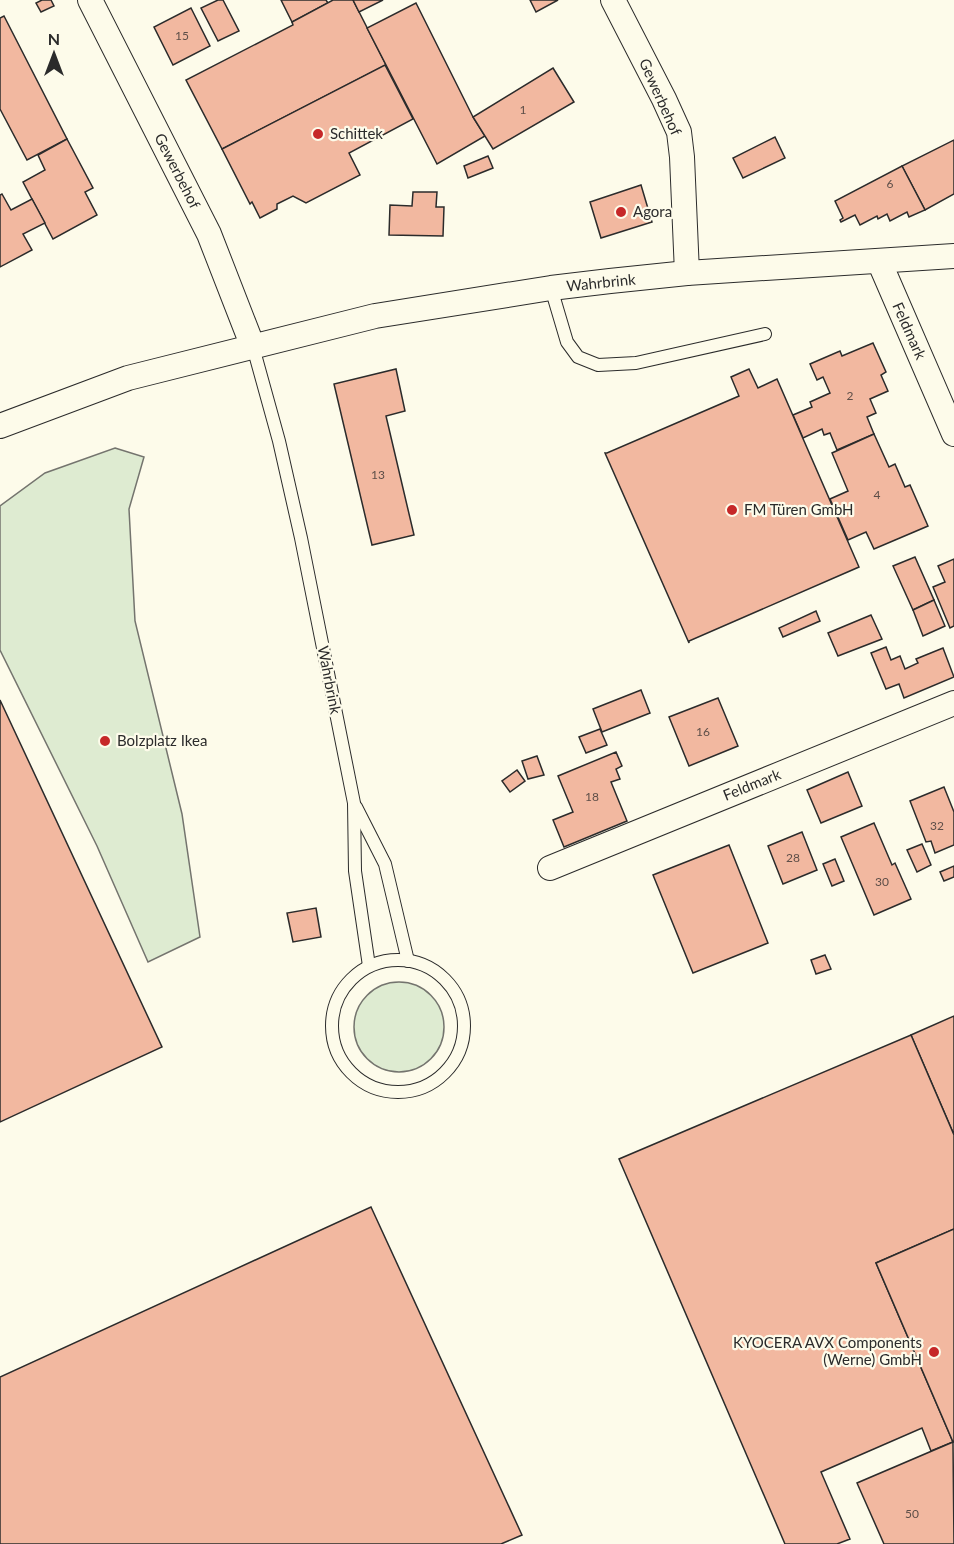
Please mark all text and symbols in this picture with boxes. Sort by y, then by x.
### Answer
north arrow [24,24,84,84]
house number: 15 [175,28,189,43]
text: N [48,29,60,48]
street label: Gewerbehof [636,55,686,138]
house number: 1 [520,102,527,117]
place label: Schittek [330,124,383,142]
marker: Schittek [311,127,325,141]
street label: Gewerbehof [151,130,205,212]
house number: 6 [887,176,894,191]
place label: Agora [633,202,672,220]
marker: Agora [614,205,628,219]
street label: Wahrbrink [565,269,637,295]
street label: Feldmark [889,299,931,362]
house number: 2 [847,388,854,403]
house number: 13 [371,467,385,482]
house number: 4 [874,487,881,502]
place label: FM Türen GmbH [744,500,854,518]
marker: FM Türen GmbH [725,503,739,517]
street label: Wahrbrink [315,644,346,716]
house number: 16 [696,724,710,739]
place label: Bolzplatz Ikea [117,731,207,749]
marker: Bolzplatz Ikea [98,734,112,748]
street label: Feldmark [720,764,783,804]
house number: 18 [585,789,599,804]
house number: 32 [930,818,944,833]
house number: 28 [786,850,800,865]
house number: 30 [875,874,889,889]
place label: KYOCERA AVX Components (Werne) GmbH [733,1333,922,1368]
marker: KYOCERA AVX Components (Werne) GmbH [927,1345,941,1359]
house number: 50 [905,1506,919,1521]

